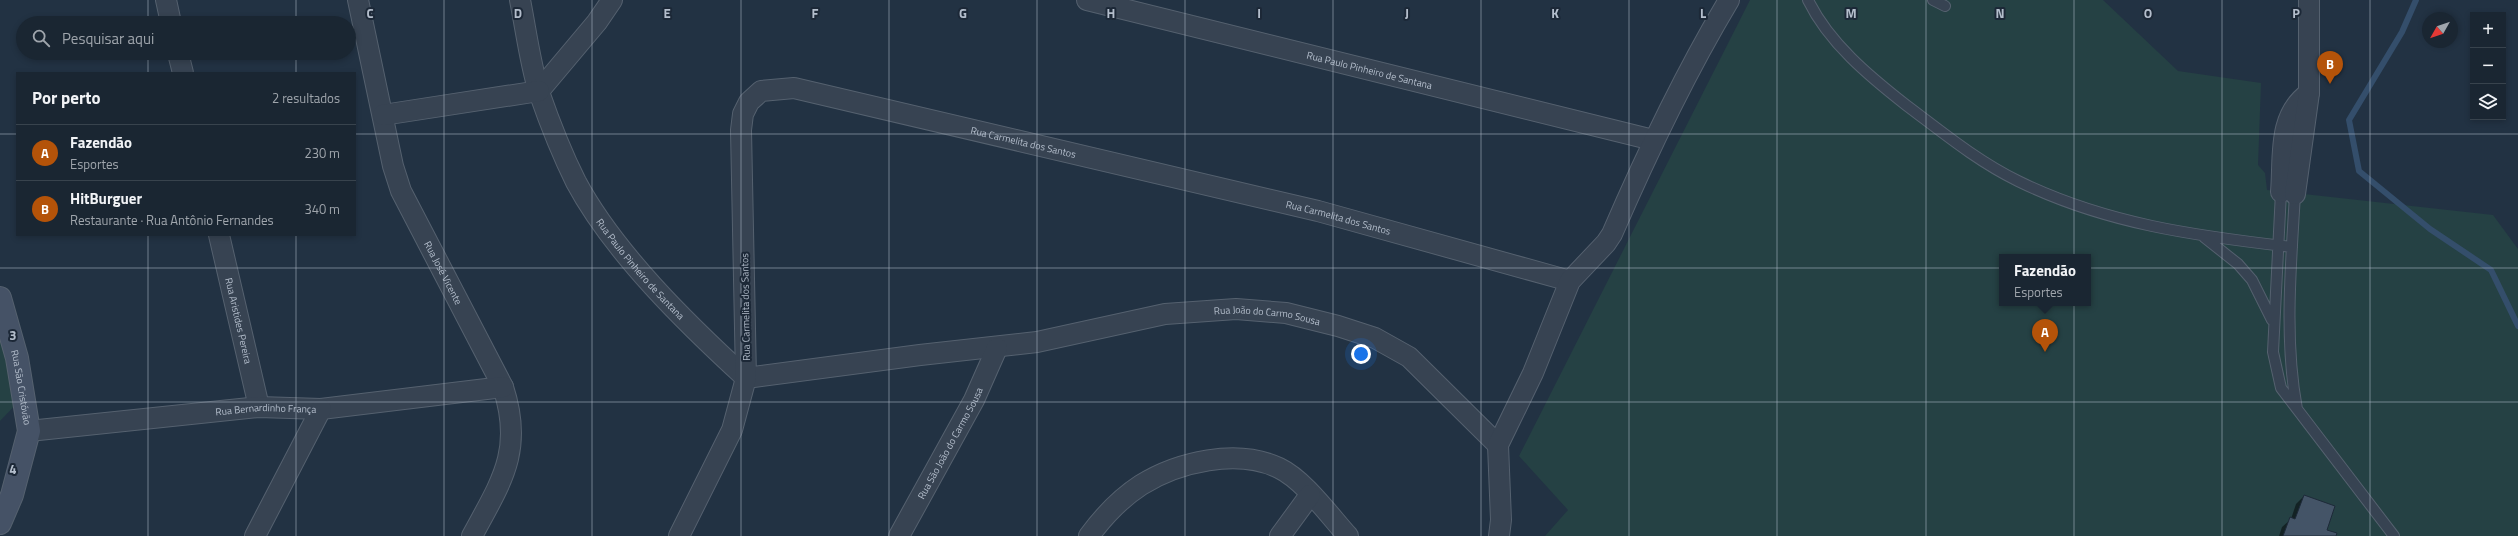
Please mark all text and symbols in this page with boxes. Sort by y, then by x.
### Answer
text: C [366,3,374,23]
text: D [514,3,522,23]
text: E [663,3,671,23]
text: F [812,3,819,23]
text: G [959,3,967,23]
text: H [1107,3,1115,23]
text: I [1257,3,1261,23]
text: J [1405,3,1409,23]
text: K [1551,3,1559,23]
text: L [1700,3,1706,23]
text: M [1845,3,1857,23]
text: N [1995,3,2005,23]
text: O [2144,3,2152,23]
text: P [2292,3,2300,23]
north arrow [2422,12,2458,48]
map controls [2470,12,2506,120]
button: + [2470,12,2506,48]
search box [16,16,356,60]
icon: search [30,27,52,49]
text: Pesquisar aqui [62,27,154,50]
street label: Rua Paulo Pinheiro de Santana [1305,48,1434,93]
button: − [2470,48,2506,84]
pin: B [2317,51,2343,84]
button: layers [2470,84,2506,120]
text: Por perto [32,85,101,111]
text: 2 resultados [272,88,340,108]
street label: Rua Carmelita dos Santos [969,123,1078,162]
text: Fazendão [70,131,132,154]
text: A [41,143,49,163]
text: 230 m [304,143,340,163]
text: Esportes [70,154,119,174]
text: HitBurguer [70,187,142,210]
street label: Rua Carmelita dos Santos [1284,197,1393,239]
text: B [41,199,49,219]
text: 340 m [304,199,340,219]
text: Restaurante · Rua Antônio Fernandes [70,210,274,230]
street label: Rua Paulo Pinheiro de Santana [593,215,688,323]
street label: Rua José Vicente [420,238,466,307]
street label: Rua Carmelita dos Santos [737,253,754,361]
popup [1999,254,2091,306]
text: Fazendão [2014,259,2076,282]
street label: Rua Aristides Pereira [221,276,256,365]
text: Esportes [2014,282,2063,302]
street label: Rua João do Carmo Sousa [1213,302,1322,329]
pin: A [2032,319,2058,352]
text: 3 [9,325,17,345]
your location [1351,344,1371,364]
street label: Rua São Cristóvão [7,348,35,426]
street label: Rua São João do Carmo Sousa [914,385,987,502]
street label: Rua Bernardinho França [215,400,317,420]
text: 4 [9,459,17,479]

